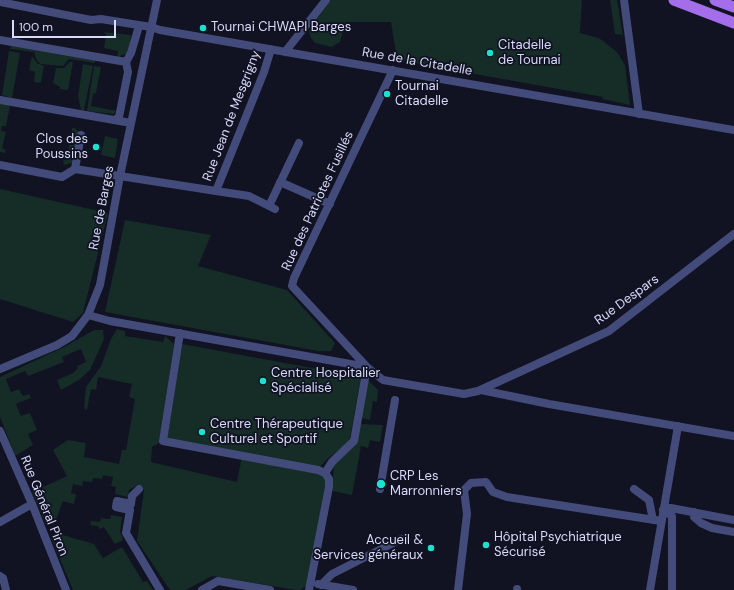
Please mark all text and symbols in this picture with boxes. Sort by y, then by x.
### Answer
scale bar [14,12,118,38]
text: 100 m [19,19,53,35]
place label: Tournai CHWAPI Barges [211,20,351,36]
marker: Tournai CHWAPI Barges [198,23,208,33]
place label: Citadelle de Tournai [498,38,561,69]
street label: Rue de la Citadelle [361,45,473,79]
street label: Rue Jean de Mesgrigny [200,48,264,184]
marker: Citadelle de Tournai [485,48,495,58]
place label: Tournai Citadelle [395,79,448,110]
marker: Tournai Citadelle [382,89,392,99]
street label: Rue des Patriotes Fusillés [279,129,357,273]
place label: Clos des Poussins [36,132,88,163]
marker: Clos des Poussins [91,142,101,152]
street label: Rue de Barges [86,165,118,251]
street label: Rue Despars [592,272,662,328]
place label: Centre Hospitalier Spécialisé [271,366,380,397]
marker: Centre Hospitalier Spécialisé [258,376,268,386]
place label: Centre Thérapeutique Culturel et Sportif [210,417,343,448]
marker: Centre Thérapeutique Culturel et Sportif [197,427,207,437]
street label: Rue Général Piron [17,454,71,558]
place label: CRP Les Marronniers [390,469,462,500]
marker: CRP Les Marronniers [375,478,387,490]
place label: Hôpital Psychiatrique Sécurisé [494,530,622,561]
place label: Accueil & Services généraux [313,533,423,564]
marker: Hôpital Psychiatrique Sécurisé [481,540,491,550]
marker: Accueil & Services généraux [426,543,436,553]

